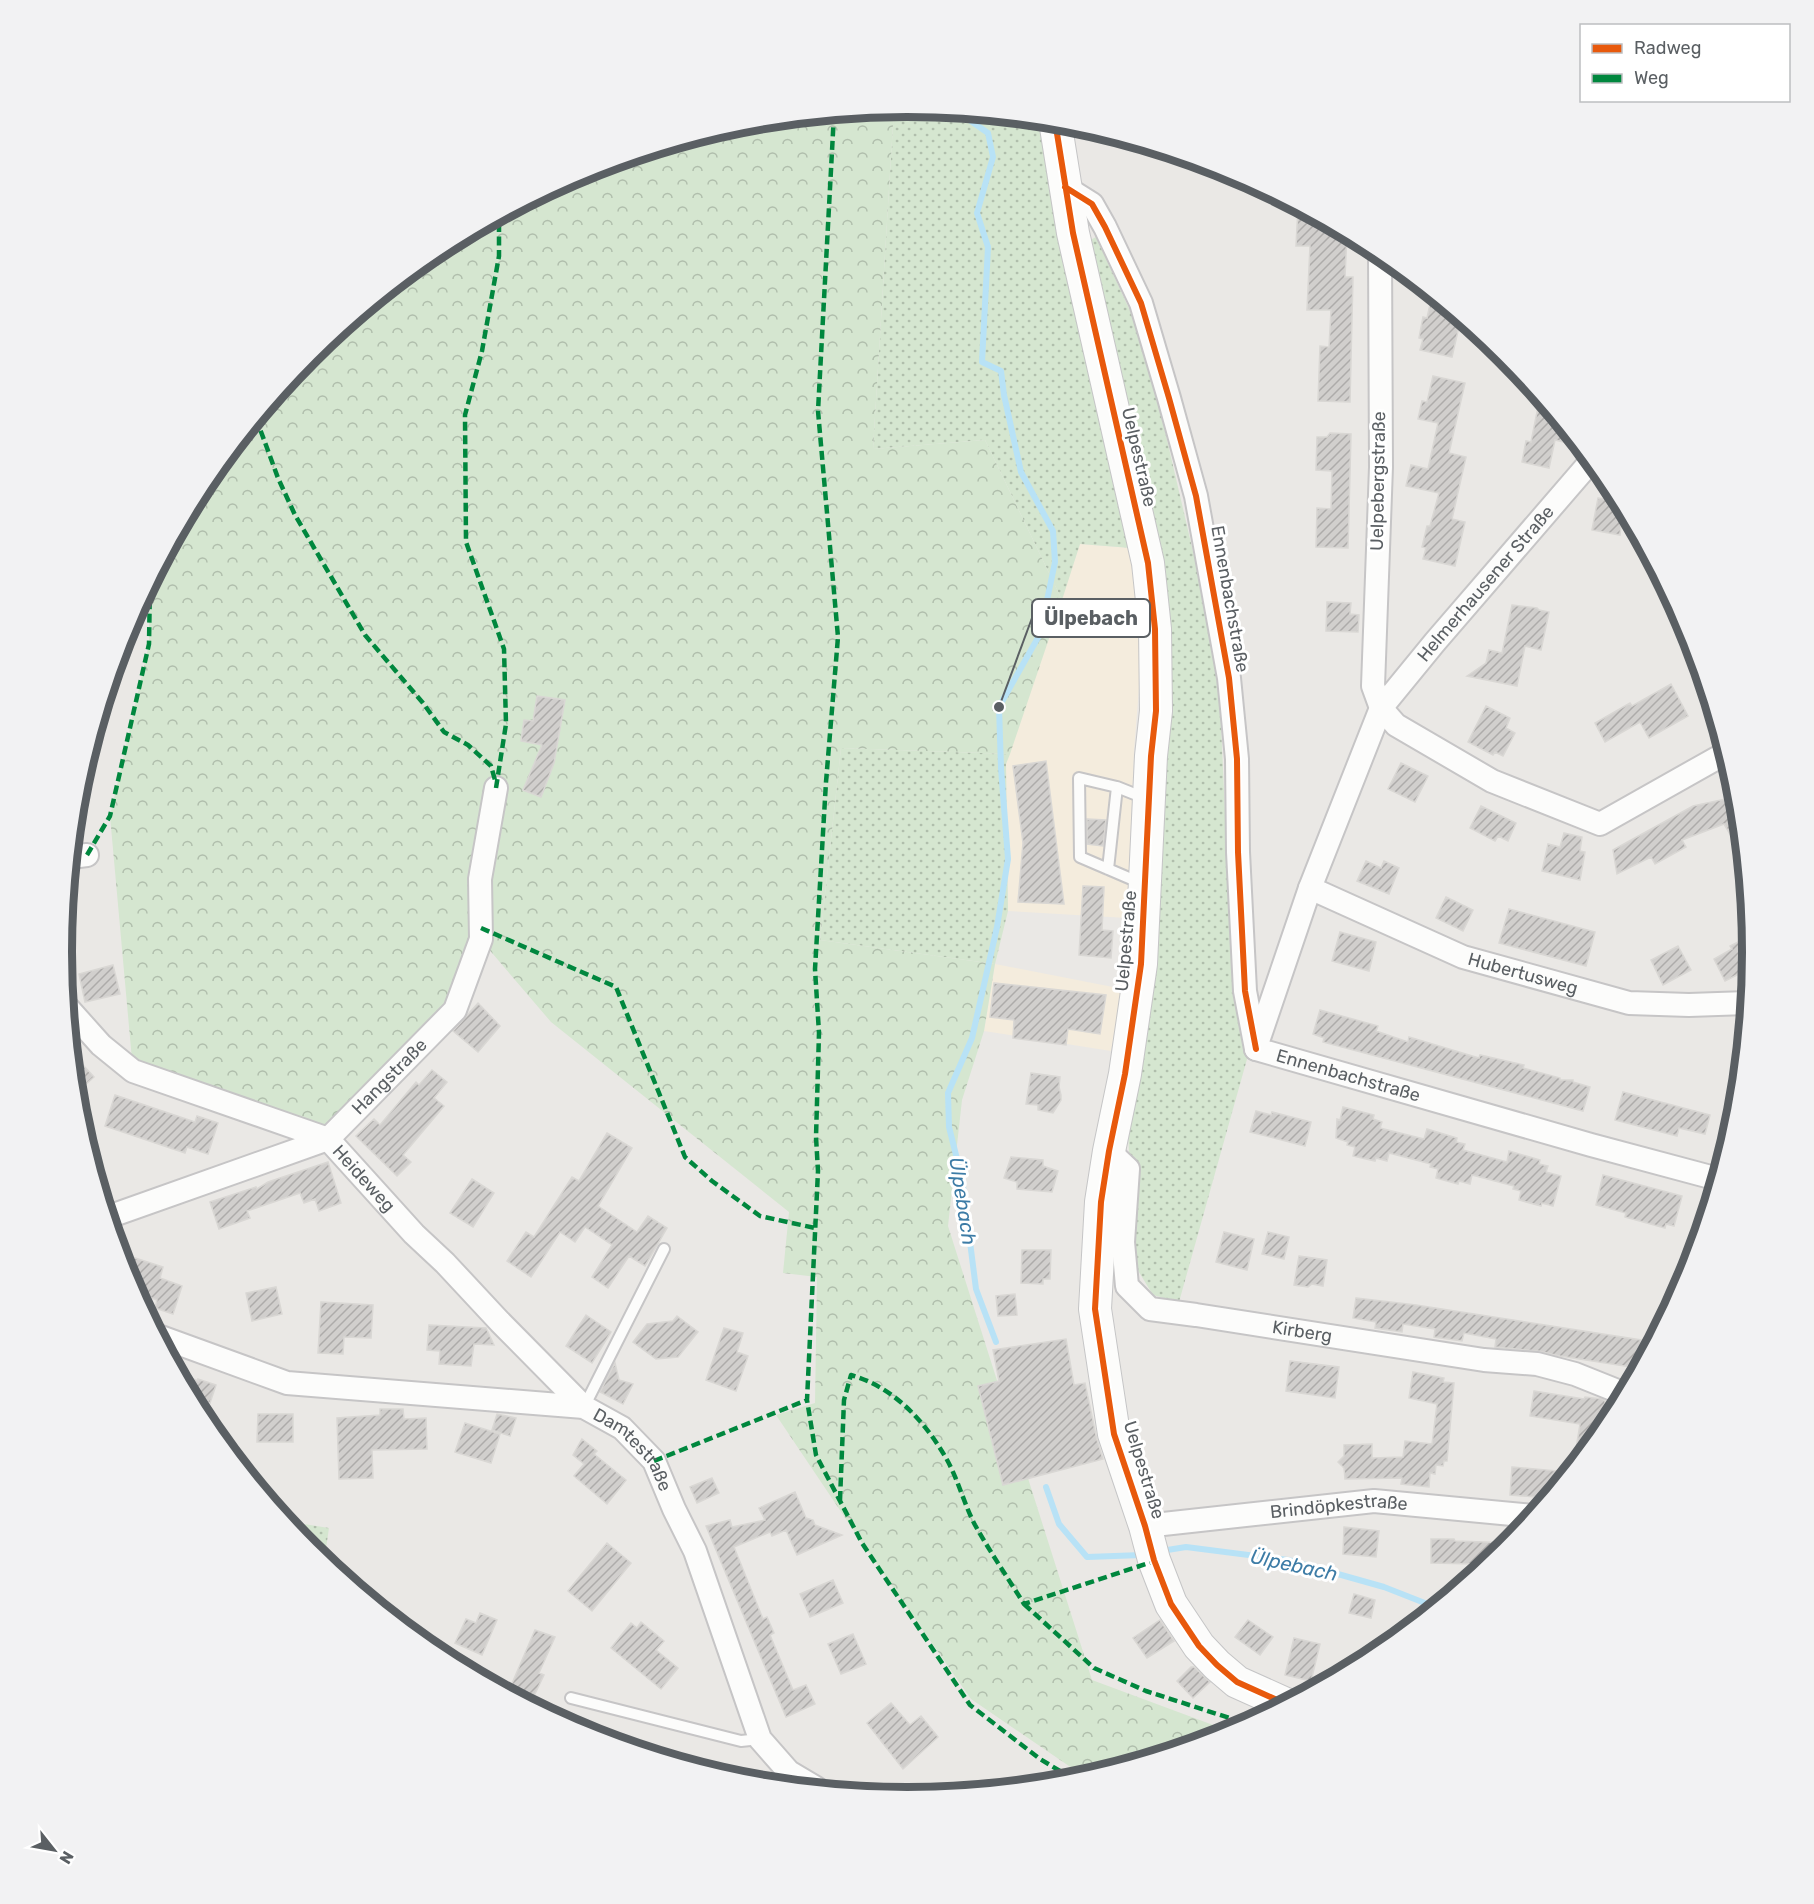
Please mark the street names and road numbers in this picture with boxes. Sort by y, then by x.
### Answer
street label: Uelpestraße [1117,405,1161,509]
street label: Uelpebergstraße [1366,411,1390,551]
street label: Helmerhausener Straße [1413,501,1559,666]
street label: Ennenbachstraße [1206,524,1254,674]
street label: Uelpestraße [1111,890,1141,992]
street label: Hubertusweg [1465,948,1580,999]
street label: Hangstraße [347,1034,432,1119]
street label: Ennenbachstraße [1274,1044,1423,1107]
street label: Heideweg [328,1140,400,1217]
street label: Kirberg [1271,1316,1334,1347]
street label: Damtestraße [589,1403,676,1495]
street label: Uelpestraße [1119,1418,1169,1522]
street label: Brindöpkestraße [1269,1490,1409,1523]

